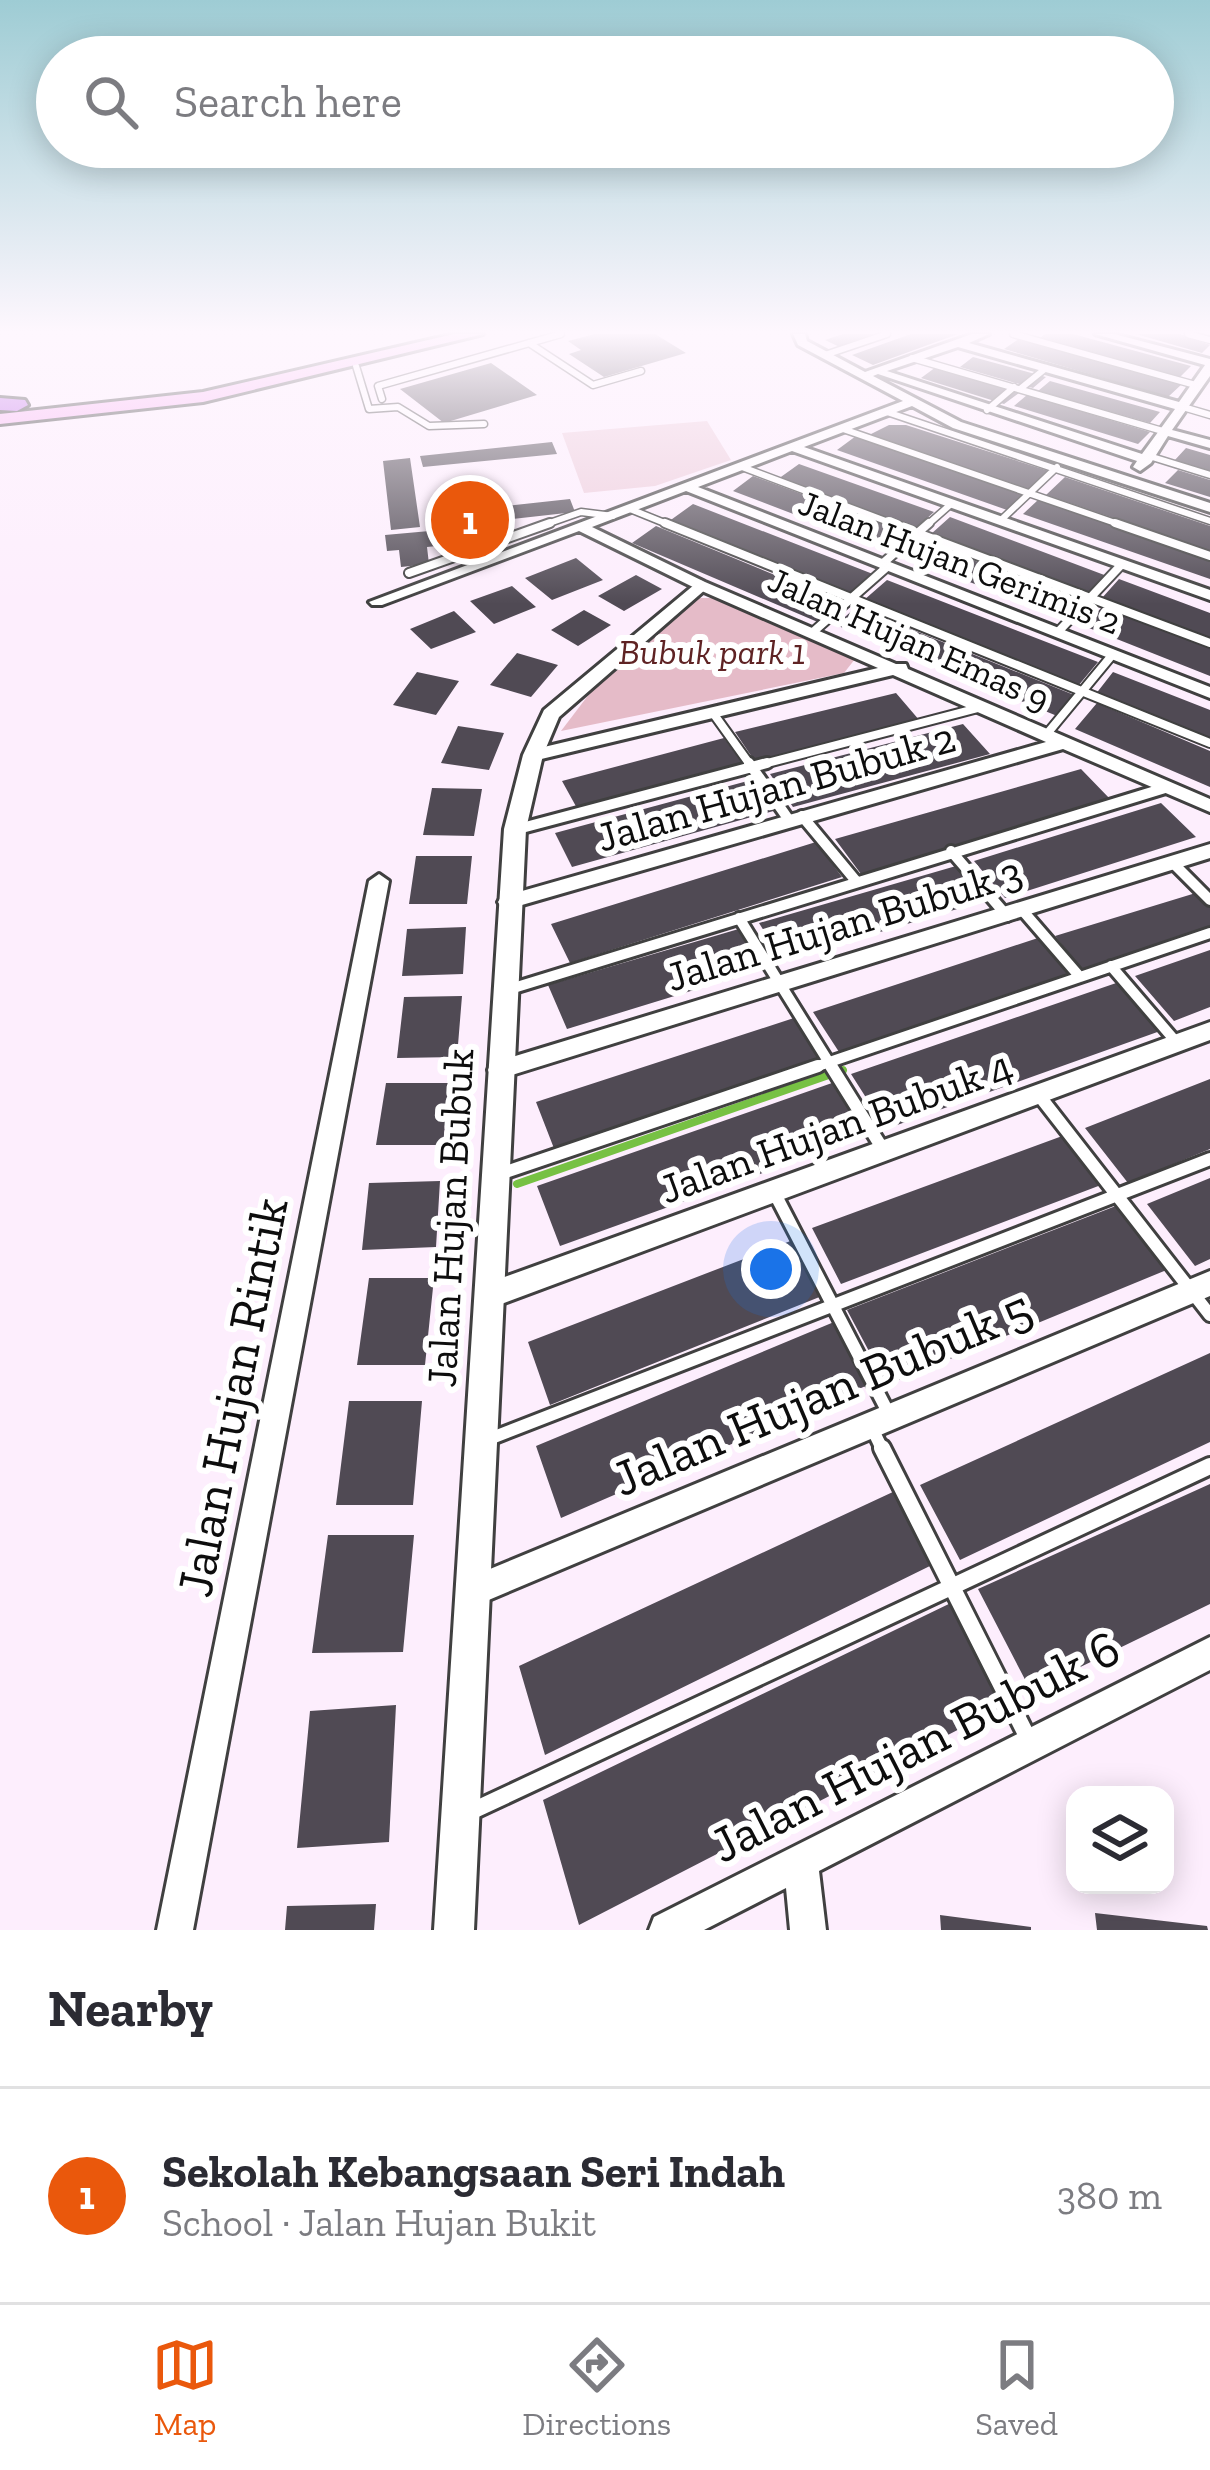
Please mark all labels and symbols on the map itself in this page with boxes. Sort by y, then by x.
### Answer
pin: 1 [431,475,509,565]
street label: Jalan Hujan Gerimis 2 [793,481,1127,643]
street label: Jalan Hujan Emas 9 [762,558,1056,720]
park label: Bubuk park 1 [619,630,805,673]
street label: Jalan Hujan Bubuk 2 [591,711,961,863]
street label: Jalan Hujan Bubuk 3 [660,846,1028,1002]
street label: Jalan Hujan Bubuk 4 [653,1040,1019,1214]
street label: Jalan Hujan Bubuk [416,1047,484,1389]
street label: Jalan Hujan Rintik [163,1193,301,1601]
your location [741,1239,801,1299]
street label: Jalan Hujan Bubuk 5 [603,1277,1041,1509]
street label: Jalan Hujan Bubuk 6 [701,1617,1129,1875]

